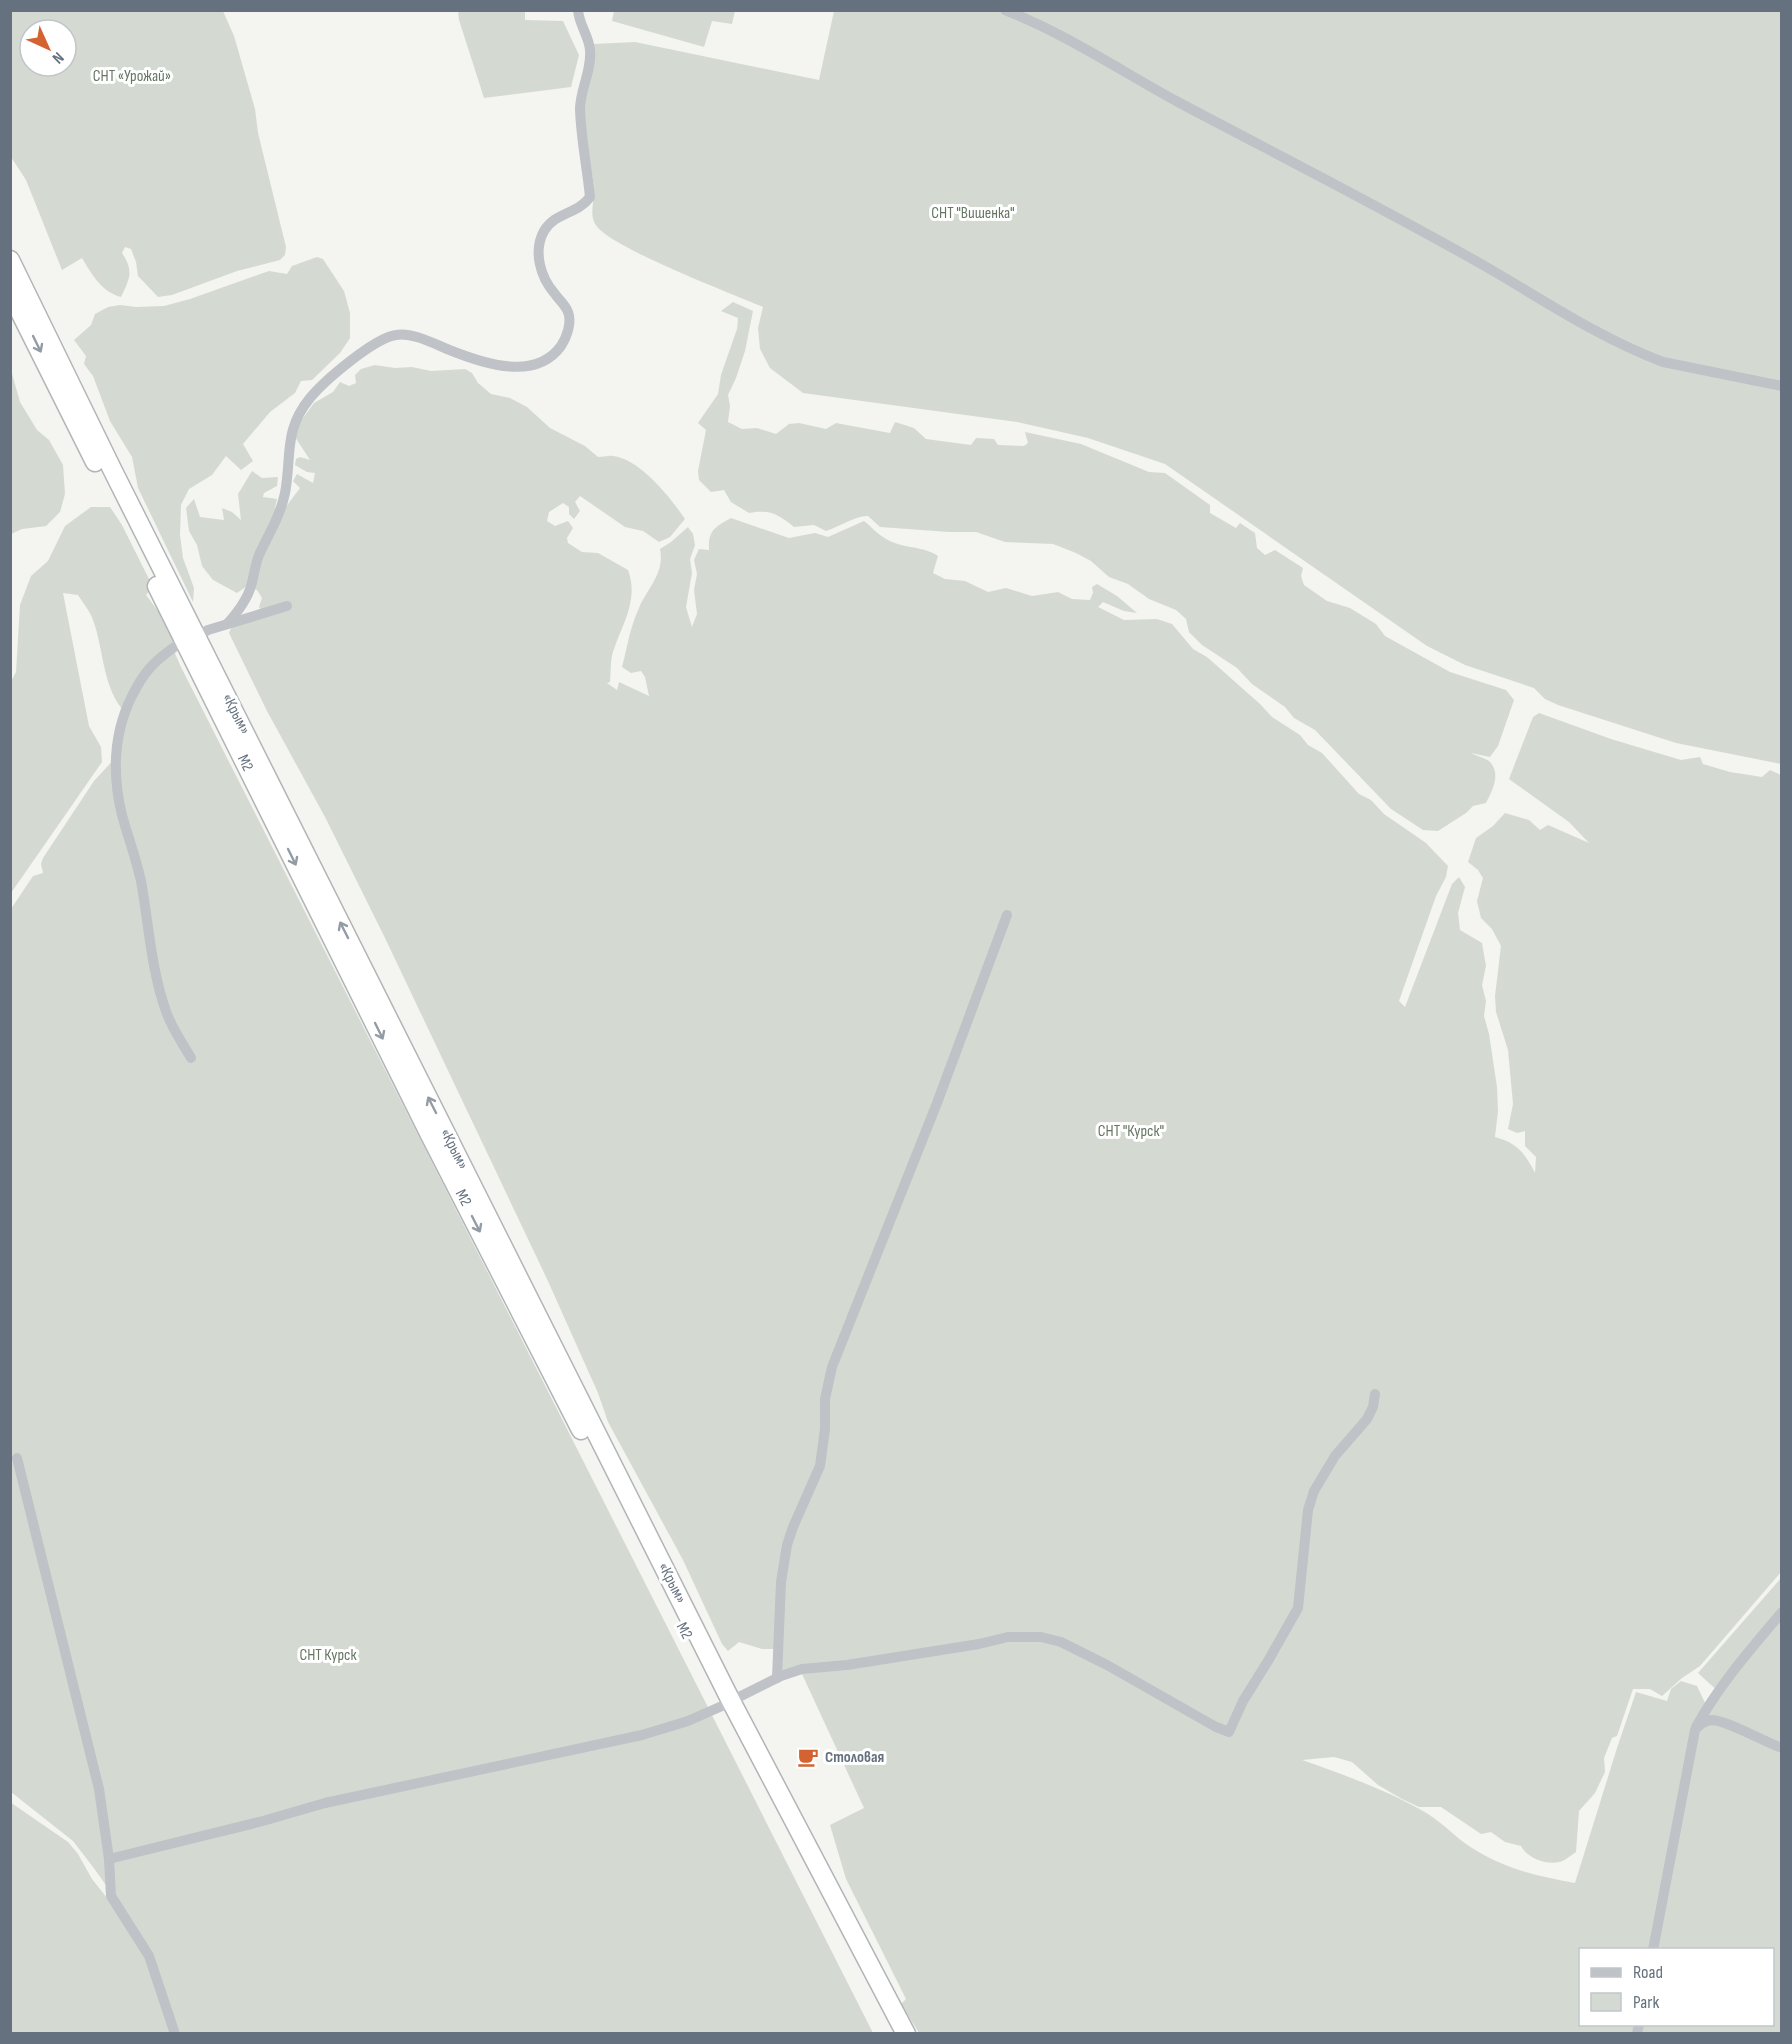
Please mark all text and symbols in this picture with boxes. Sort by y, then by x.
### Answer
north arrow [18,18,78,78]
text: N [48,48,67,67]
park label: СНТ «Урожай» [93,67,171,86]
park label: СНТ "Вишенка" [931,204,1015,223]
one-way arrow [31,335,43,353]
street label: «Крым» [218,690,254,738]
street label: М2 [233,752,257,774]
one-way arrow [287,847,298,865]
one-way arrow [338,922,349,940]
one-way arrow [374,1022,385,1040]
one-way arrow [425,1096,437,1114]
park label: СНТ "Курск" [1098,1122,1164,1141]
street label: «Крым» [436,1125,472,1173]
street label: М2 [451,1187,475,1209]
one-way arrow [471,1215,482,1233]
street label: «Крым» [654,1559,690,1607]
street label: М2 [672,1620,696,1642]
park label: СНТ Курск [299,1646,358,1665]
cafe icon: Столовая [796,1745,820,1769]
place label: Столовая [825,1748,884,1767]
legend [1579,1948,1774,2026]
text: Road [1633,1962,1663,1983]
text: Park [1633,1992,1659,2013]

